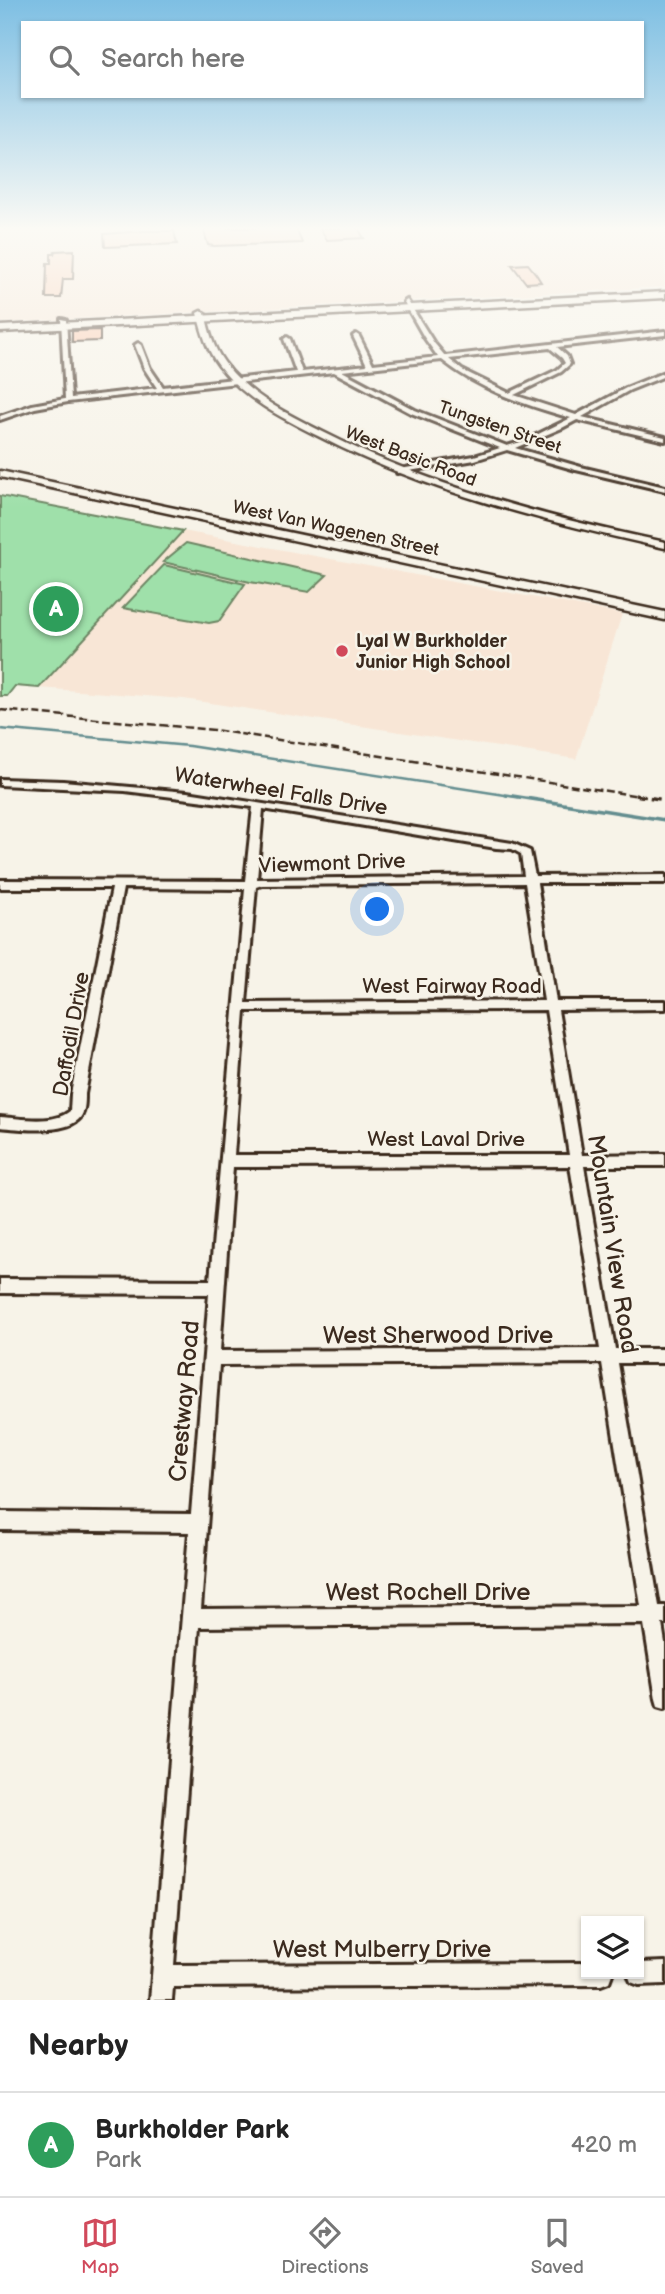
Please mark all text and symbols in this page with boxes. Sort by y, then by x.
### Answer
search box [21,21,644,98]
icon: search [45,41,83,79]
text: Search here [101,44,245,75]
street label: Tungsten Street [436,397,565,459]
street label: West Basic Road [342,422,479,491]
street label: West Van Wagenen Street [231,496,442,561]
pin: A [33,583,79,635]
place label: Lyal W Burkholder Junior High School [356,631,510,673]
marker: Lyal W Burkholder Junior High School [334,643,350,659]
street label: Waterwheel Falls Drive [173,762,389,821]
street label: Viewmont Drive [258,848,406,879]
your location [360,892,394,926]
street label: Daffodil Drive [48,970,95,1098]
street label: West Fairway Road [362,974,542,999]
street label: West Laval Drive [367,1127,525,1152]
street label: Mountain View Road [581,1132,644,1356]
street label: Crestway Road [163,1319,206,1483]
street label: West Sherwood Drive [323,1321,553,1350]
street label: West Rochell Drive [325,1578,531,1607]
map controls [581,1916,644,1979]
button: layers [581,1916,644,1979]
street label: West Mulberry Drive [273,1935,491,1964]
text: Nearby [28,2028,128,2064]
text: Burkholder Park [95,2115,289,2146]
text: A [44,2131,58,2159]
text: 420 m [571,2131,637,2159]
text: Park [95,2146,141,2174]
tab: Map [81,2214,119,2279]
tab: Directions [281,2214,369,2279]
tab: Saved [531,2214,584,2279]

